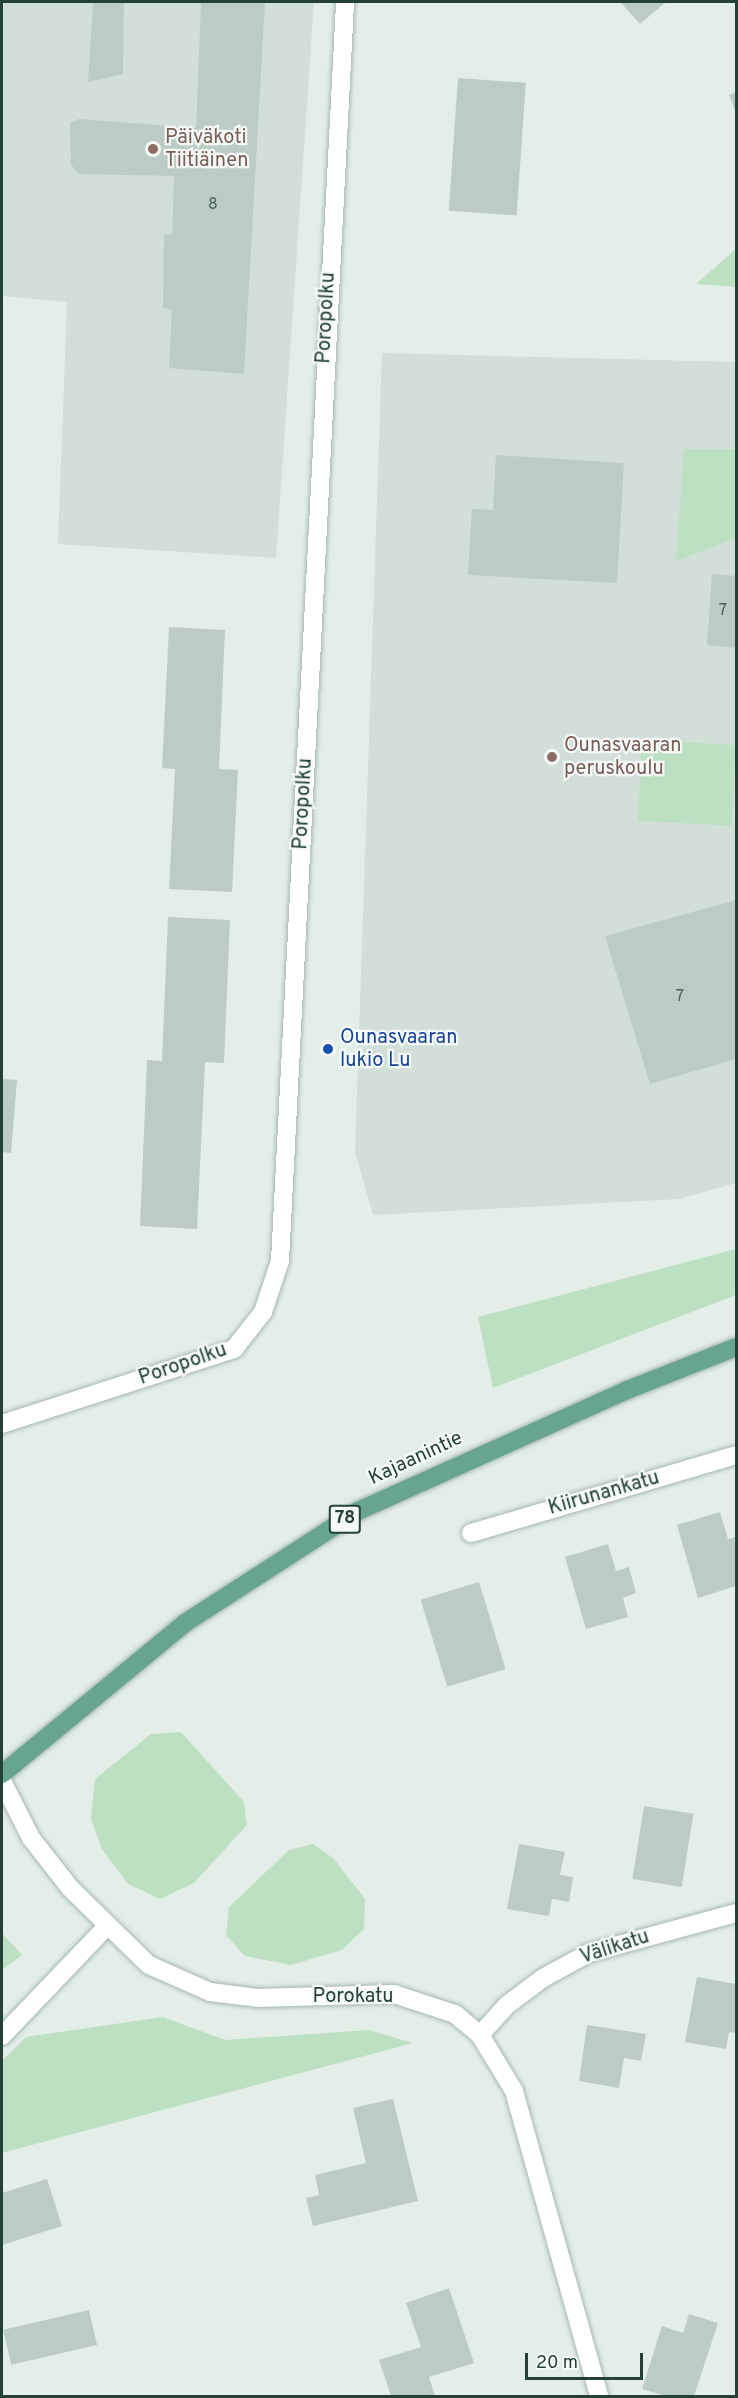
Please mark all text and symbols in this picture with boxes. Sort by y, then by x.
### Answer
place label: Päiväkoti Tiitiäinen [165,126,248,173]
marker: Päiväkoti Tiitiäinen [146,142,160,156]
house number: 8 [208,195,218,215]
street label: Poropolku [313,272,341,364]
house number: 7 [719,601,727,621]
place label: Ounasvaaran peruskoulu [564,734,682,781]
marker: Ounasvaaran peruskoulu [545,750,559,764]
street label: Poropolku [290,758,318,850]
house number: 7 [676,987,684,1007]
place label: Ounasvaaran lukio Lu [340,1026,458,1073]
marker: Ounasvaaran lukio Lu [321,1042,335,1056]
street label: Poropolku [136,1339,230,1391]
street label: Kajaanintie [365,1427,467,1491]
street label: Kiirunankatu [546,1467,662,1521]
road number: 78 [328,1504,362,1534]
street label: Välikatu [577,1926,653,1970]
street label: Porokatu [313,1985,393,2009]
scale bar [528,2341,646,2379]
text: 20 m [536,2352,578,2375]

